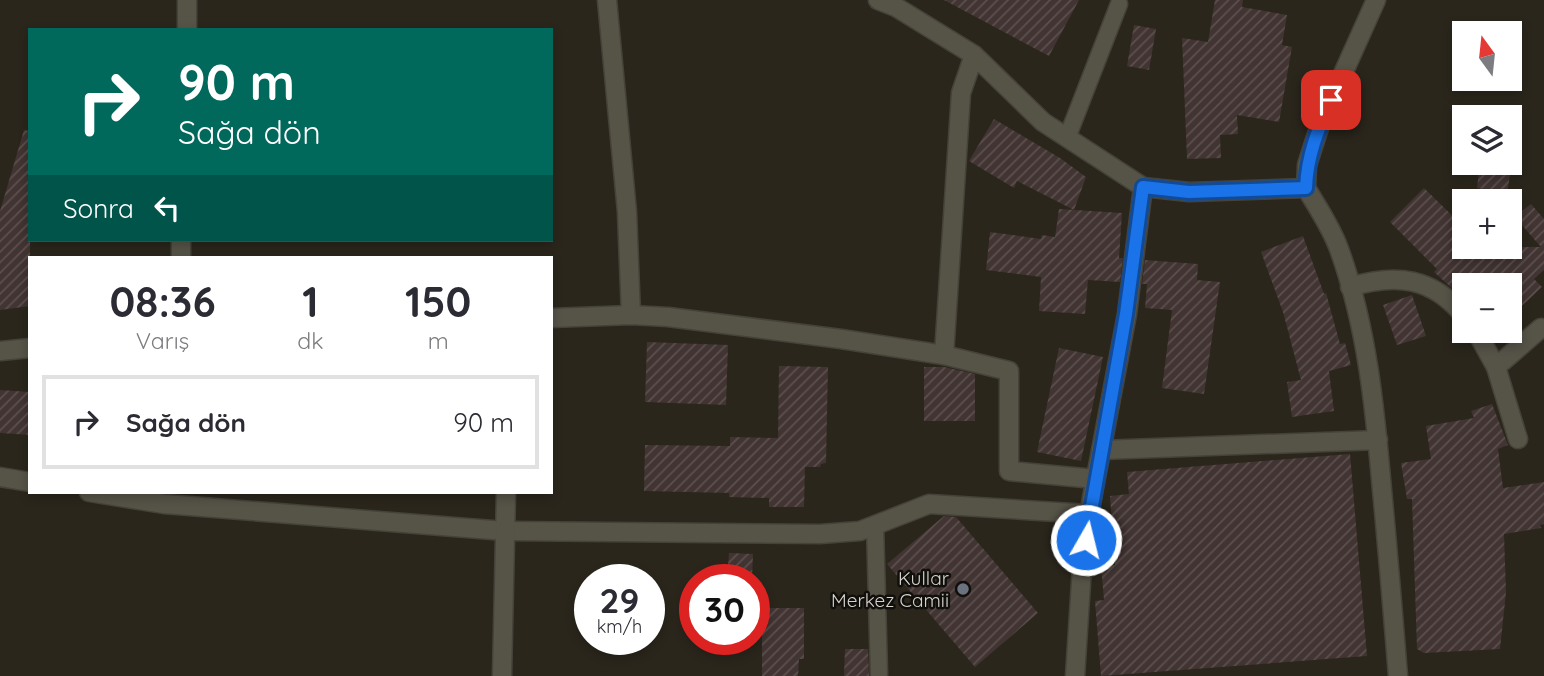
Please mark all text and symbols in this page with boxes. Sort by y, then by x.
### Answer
north arrow [1452,21,1522,91]
map controls [1452,21,1522,343]
text: 90 m [178,51,295,112]
icon: right [63,56,154,147]
pin [1301,70,1361,130]
icon: arrive [1312,81,1350,119]
button: layers [1452,105,1522,175]
text: Sağa dön [178,112,321,152]
icon: left [148,189,186,227]
button: + [1452,189,1522,259]
text: Sonra [63,192,134,225]
button: − [1452,273,1522,343]
text: 08:36 [110,275,216,328]
text: 1 [302,275,319,328]
text: 150 [405,275,471,328]
text: Varış [136,326,189,355]
text: dk [297,326,323,355]
text: m [428,326,449,355]
icon: right [67,403,105,441]
text: Sağa dön [126,406,246,439]
text: 90 m [453,406,514,439]
position arrow [1049,503,1123,577]
speed limit sign: 30 [679,564,770,655]
place label: Kullar Merkez Camii [831,566,950,612]
text: 29 [600,578,639,622]
marker: Kullar Merkez Camii [955,581,971,597]
text: km/h [597,615,642,638]

